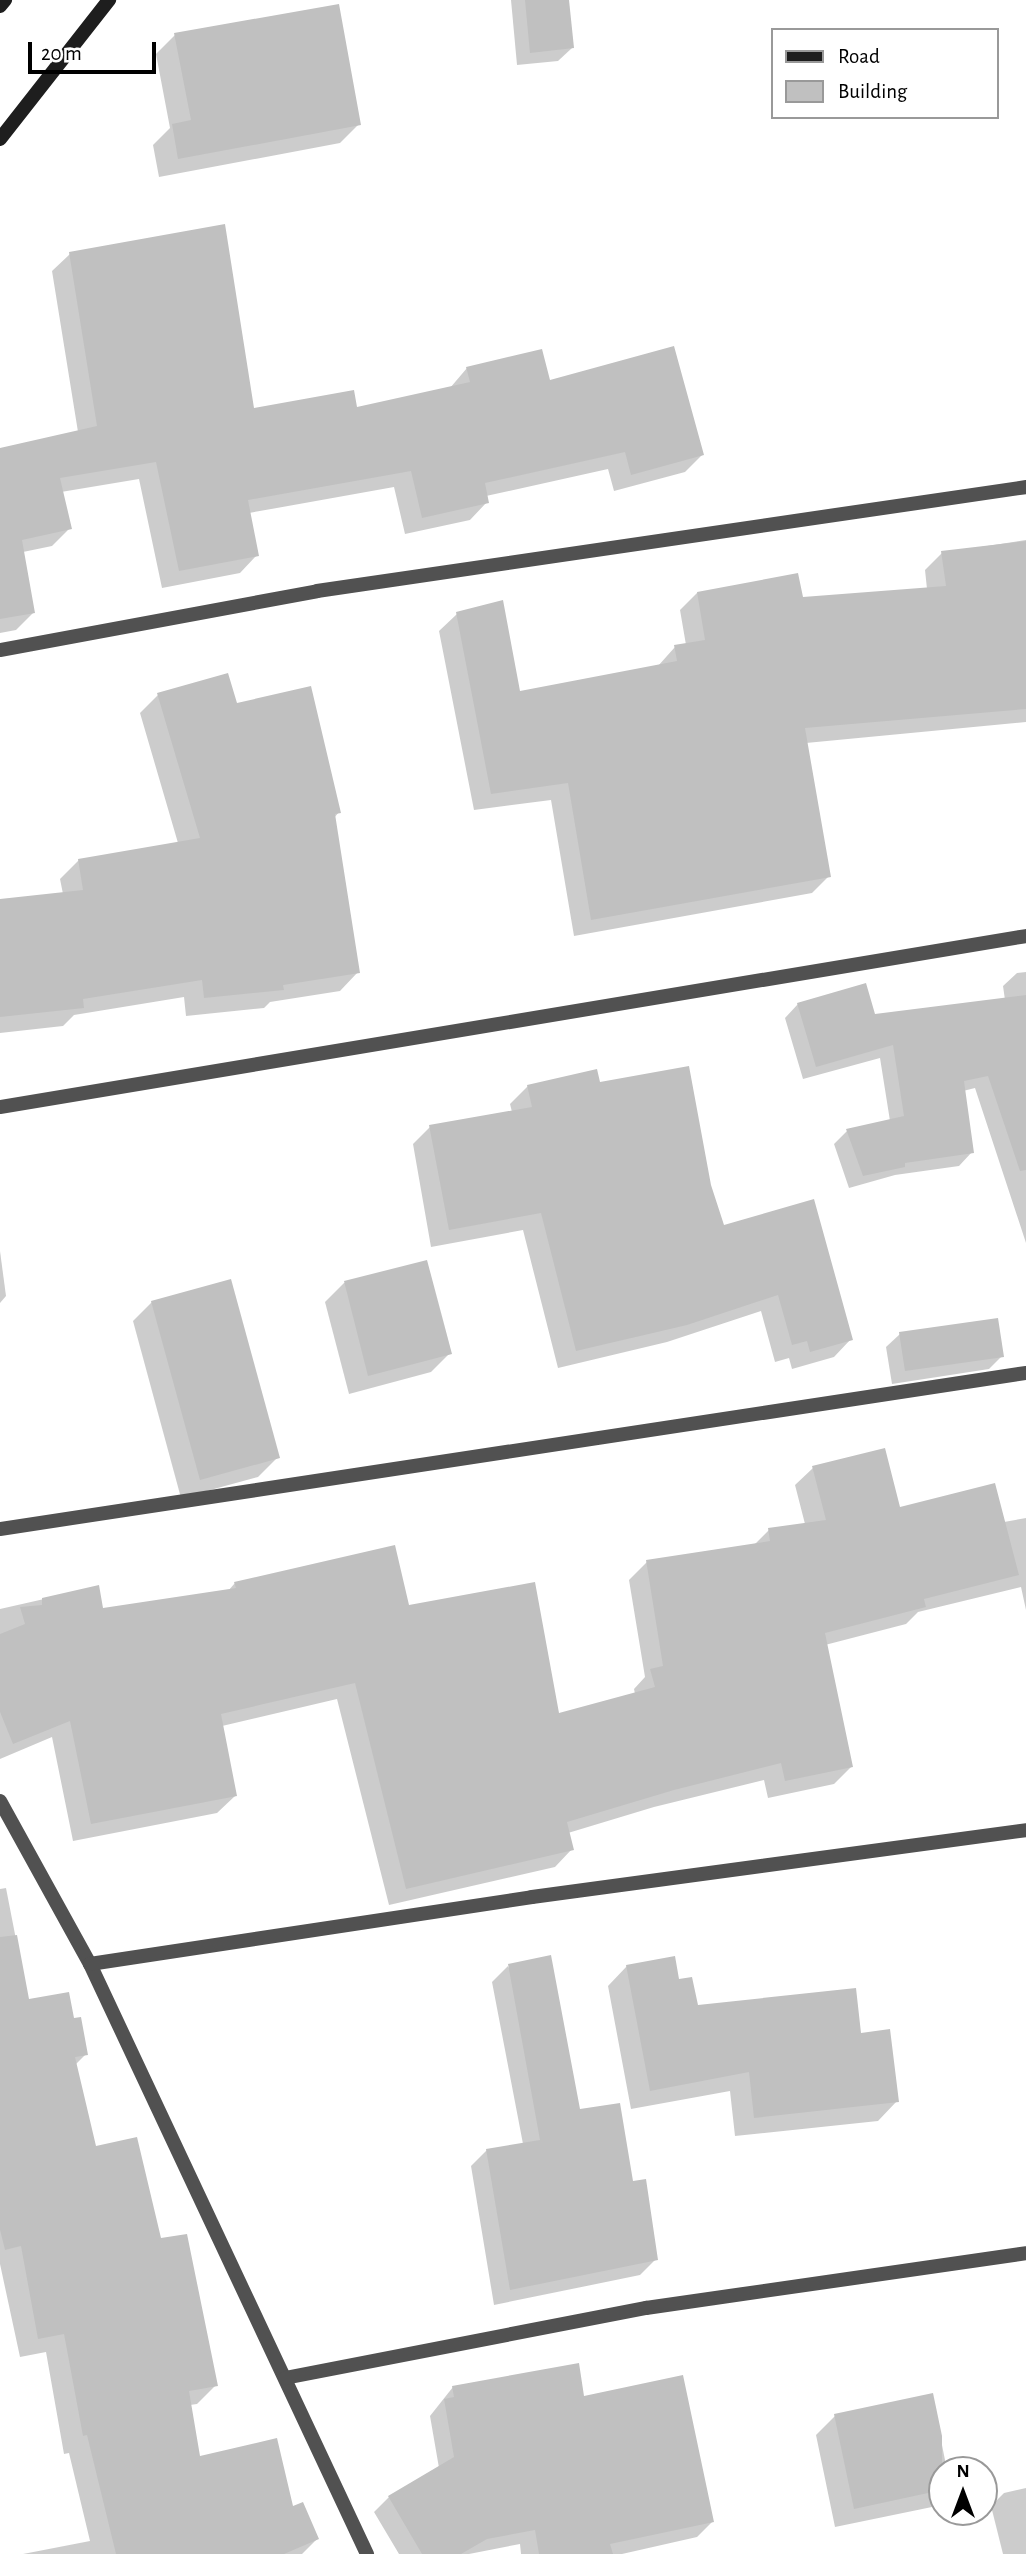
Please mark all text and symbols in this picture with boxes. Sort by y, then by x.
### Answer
scale bar [32,28,159,72]
legend [771,28,998,119]
text: 20 m [41,43,82,64]
text: Road [838,46,880,67]
text: Building [838,81,907,102]
north arrow [928,2456,998,2526]
text: N [956,2462,970,2481]

